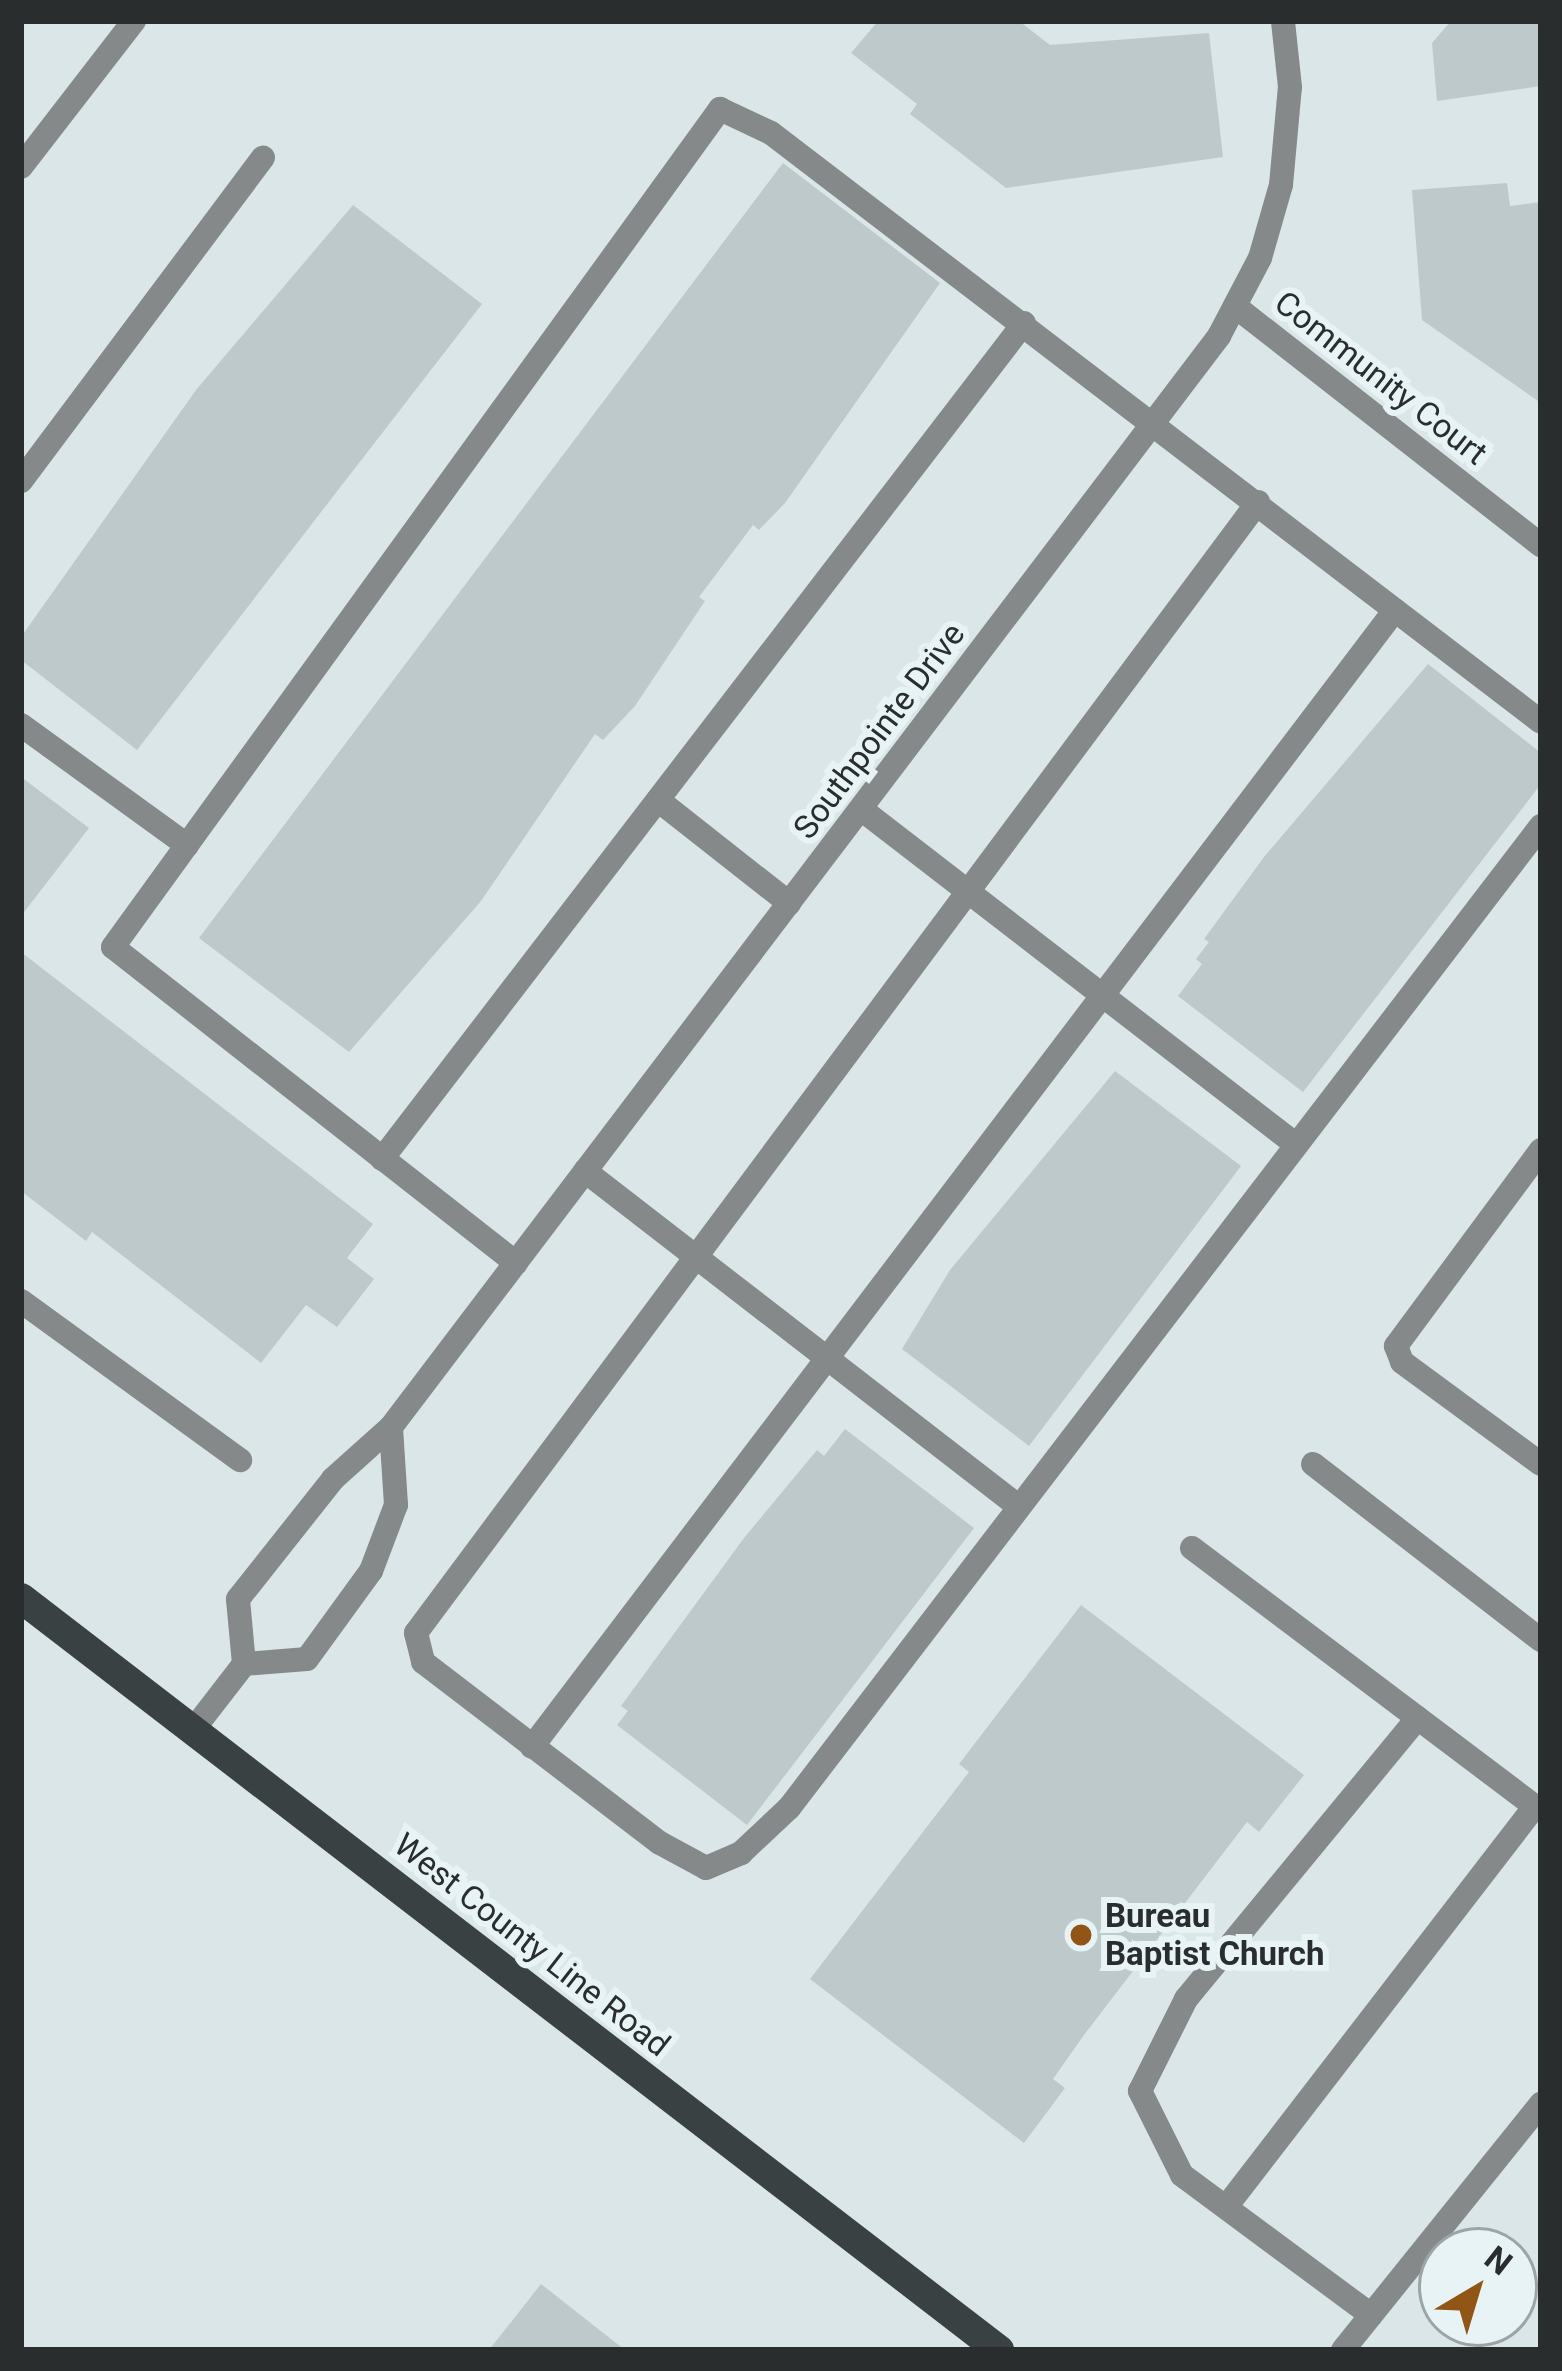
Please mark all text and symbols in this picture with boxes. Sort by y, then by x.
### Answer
street label: Community Court [1267,283,1495,473]
street label: Southpointe Drive [785,615,973,847]
street label: West County Line Road [386,1825,678,2065]
place label: Bureau Baptist Church [1105,1896,1325,1974]
marker: Bureau Baptist Church [1068,1922,1094,1948]
north arrow [1418,2227,1538,2347]
text: N [1477,2238,1520,2283]

